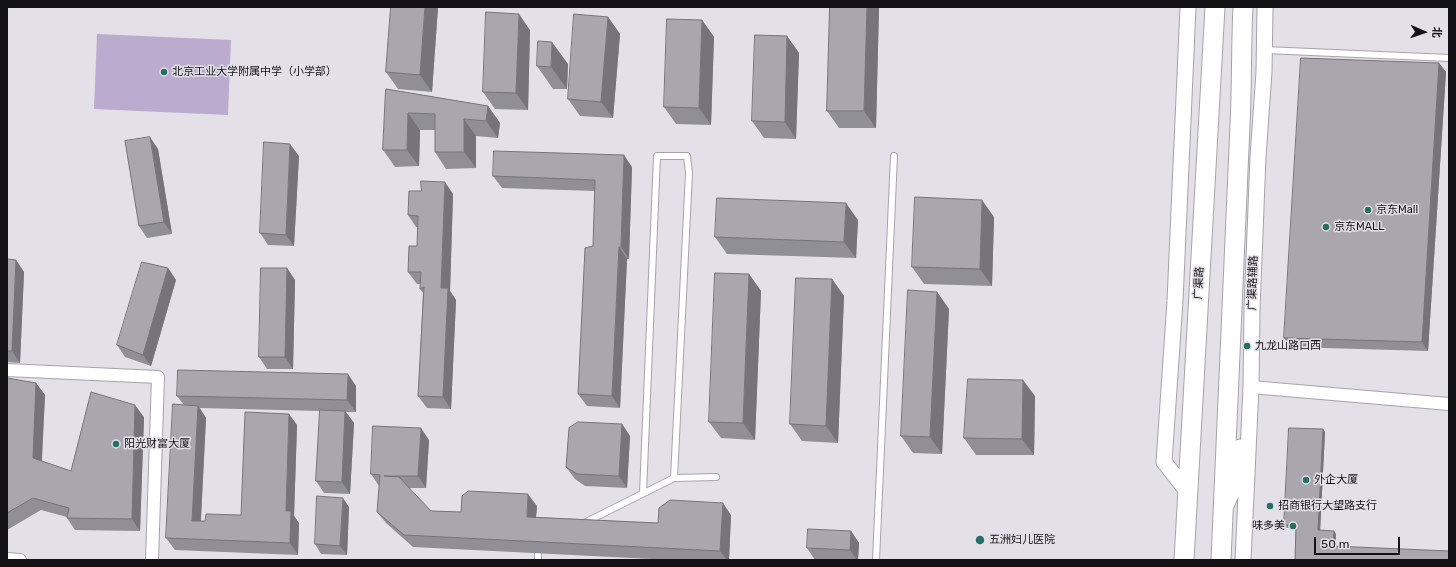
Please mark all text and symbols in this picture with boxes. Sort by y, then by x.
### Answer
north arrow [1404,12,1444,52]
text: 北 [1430,27,1443,38]
place label: 北京工业大学附属中学（小学部） [172,65,337,79]
marker: 北京工业大学附属中学（小学部） [159,67,169,77]
place label: 京东Mall [1376,203,1418,217]
marker: 京东Mall [1363,205,1373,215]
place label: 京东MALL [1334,220,1384,234]
marker: 京东MALL [1321,222,1331,232]
street label: 广渠路辅路 [1245,255,1261,311]
street label: 广渠路 [1192,266,1206,300]
place label: 九龙山路口西 [1255,339,1321,353]
marker: 九龙山路口西 [1242,341,1252,351]
place label: 阳光财富大厦 [124,437,190,451]
marker: 阳光财富大厦 [111,439,121,449]
place label: 外企大厦 [1314,473,1358,487]
marker: 外企大厦 [1301,475,1311,485]
place label: 招商银行大望路支行 [1278,499,1377,513]
marker: 招商银行大望路支行 [1265,501,1275,511]
place label: 味多美 [1252,519,1285,533]
marker: 味多美 [1288,521,1298,531]
scale bar [1316,529,1402,555]
place label: 五洲妇儿医院 [989,533,1055,547]
marker: 五洲妇儿医院 [974,534,986,546]
text: 50 m [1321,537,1349,551]

